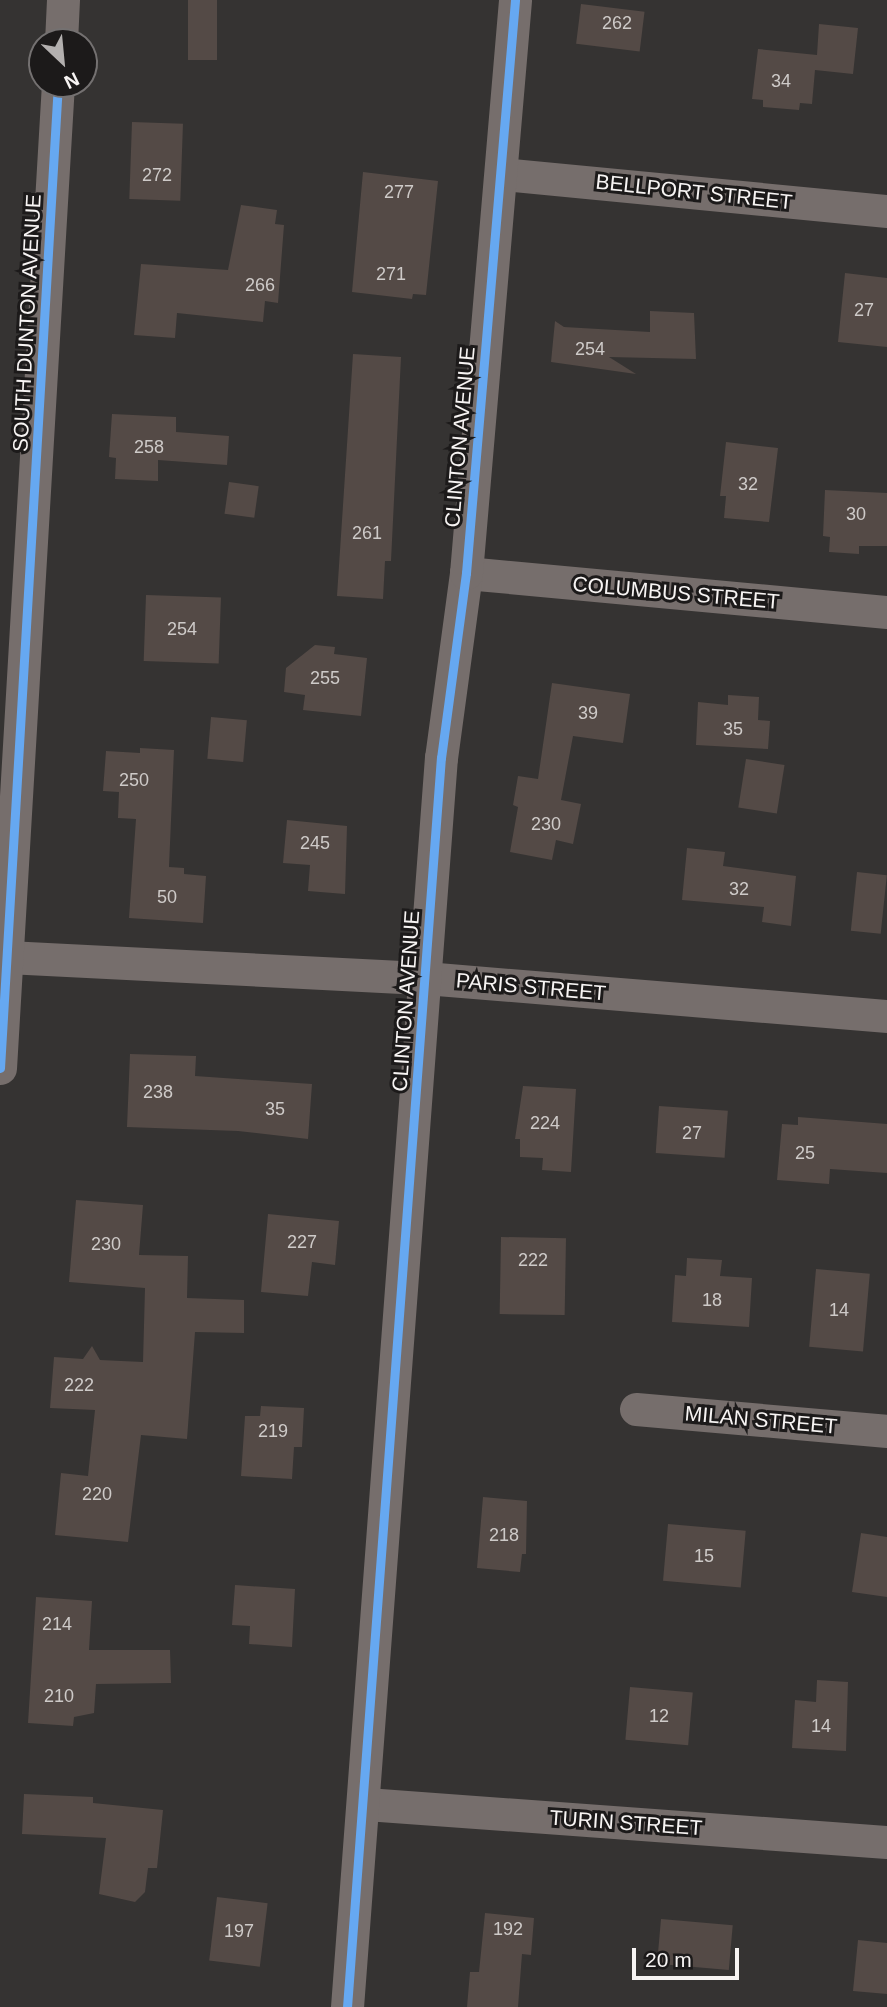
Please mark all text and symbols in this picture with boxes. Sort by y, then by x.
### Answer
house number: 262 [602,12,632,34]
north arrow [28,28,98,98]
text: N [61,68,82,93]
house number: 34 [771,70,791,92]
house number: 272 [142,164,172,186]
street label: BELLPORT STREET [594,169,794,215]
house number: 277 [384,181,414,203]
street label: SOUTH DUNTON AVENUE [8,193,46,453]
house number: 271 [376,263,406,285]
house number: 266 [245,274,275,296]
house number: 27 [854,299,874,321]
house number: 254 [575,338,605,360]
street label: CLINTON AVENUE [439,345,481,529]
house number: 258 [134,436,164,458]
house number: 32 [738,473,758,495]
house number: 30 [846,503,866,525]
house number: 261 [352,522,382,544]
street label: COLUMBUS STREET [571,571,781,615]
house number: 254 [167,618,197,640]
house number: 255 [310,667,340,689]
house number: 39 [578,702,598,724]
house number: 35 [723,718,743,740]
house number: 250 [119,769,149,791]
house number: 230 [531,813,561,835]
house number: 245 [300,832,330,854]
house number: 32 [729,878,749,900]
house number: 50 [157,886,177,908]
street label: CLINTON AVENUE [387,909,425,1093]
street label: PARIS STREET [455,968,607,1006]
house number: 238 [143,1081,173,1103]
house number: 35 [265,1098,285,1120]
house number: 224 [530,1112,560,1134]
house number: 27 [682,1122,702,1144]
house number: 25 [795,1142,815,1164]
house number: 227 [287,1231,317,1253]
house number: 230 [91,1233,121,1255]
house number: 222 [518,1249,548,1271]
house number: 18 [702,1289,722,1311]
house number: 14 [829,1299,849,1321]
house number: 222 [64,1374,94,1396]
street label: MILAN STREET [684,1401,838,1439]
house number: 219 [258,1420,288,1442]
house number: 220 [82,1483,112,1505]
house number: 218 [489,1524,519,1546]
house number: 15 [694,1545,714,1567]
house number: 214 [42,1613,72,1635]
house number: 210 [44,1685,74,1707]
house number: 12 [649,1705,669,1727]
house number: 14 [811,1715,831,1737]
street label: TURIN STREET [549,1805,703,1841]
house number: 192 [493,1918,523,1940]
house number: 197 [224,1920,254,1942]
scale bar [635,1934,742,1978]
text: 20 m [645,1948,692,1971]

